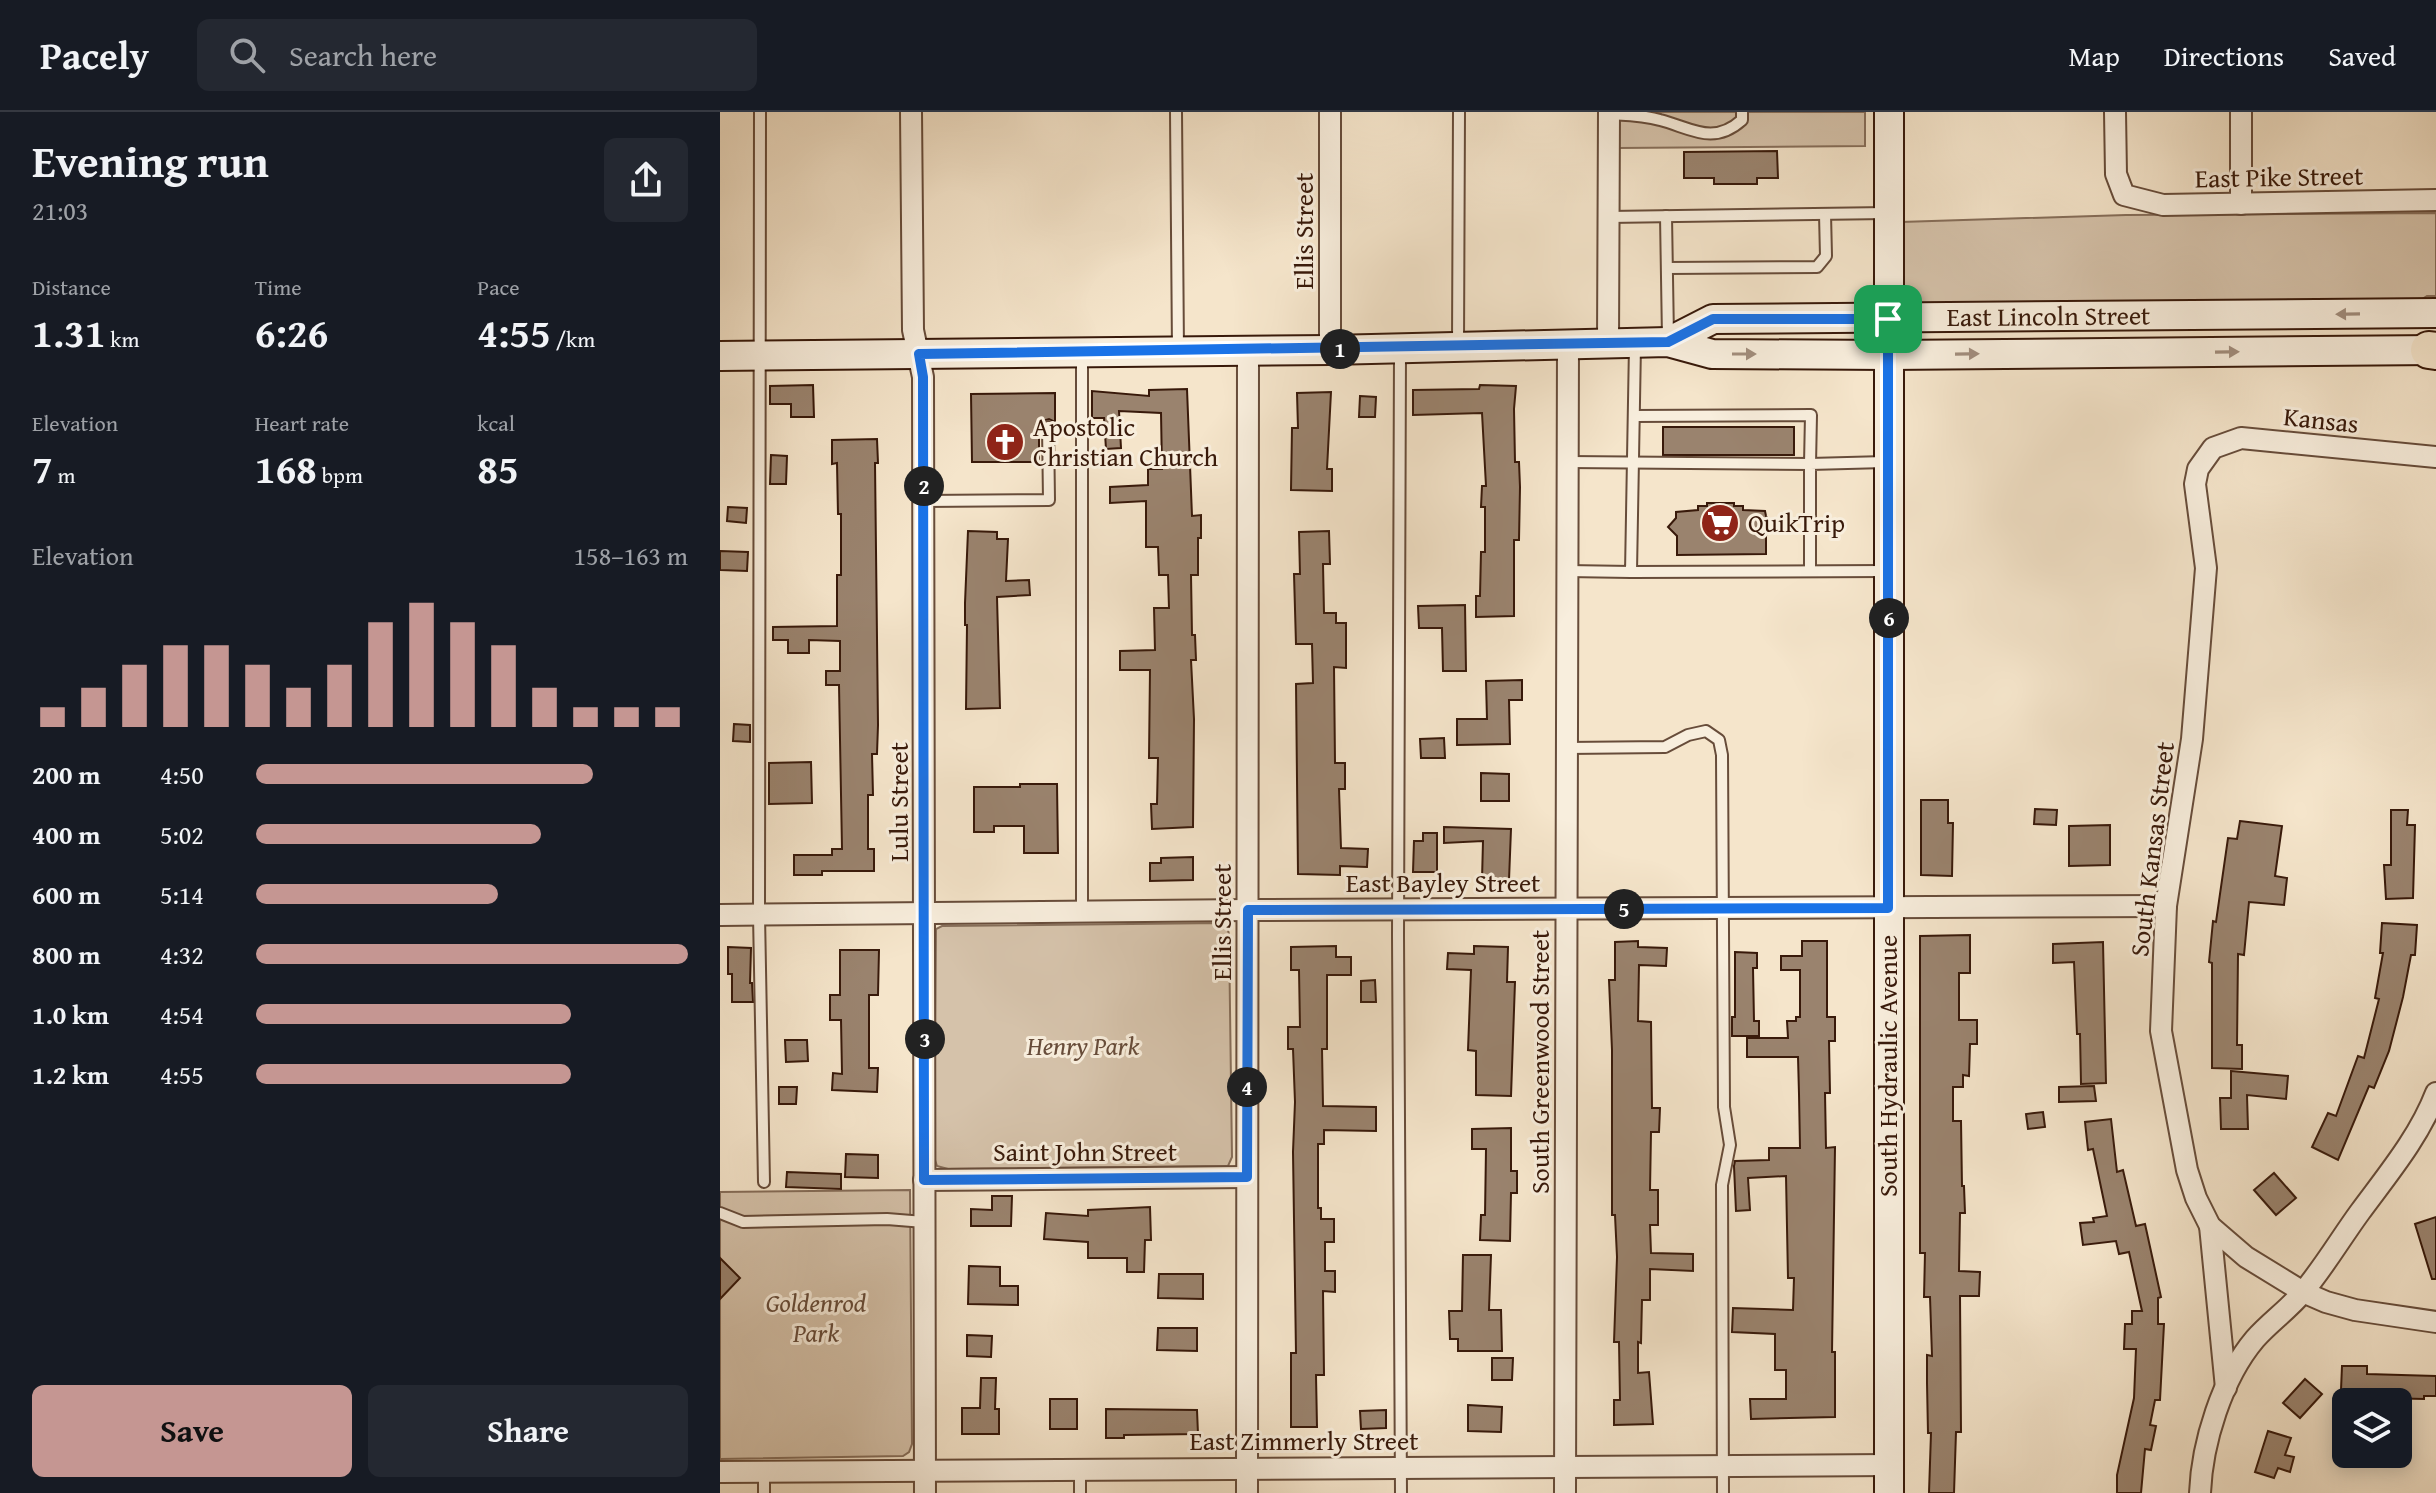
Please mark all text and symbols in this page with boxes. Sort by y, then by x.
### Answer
search box [197,19,757,91]
text: Pacely [40,27,149,83]
icon: search [225,33,269,77]
text: Search here [289,33,437,77]
text: Map [2068,35,2120,76]
text: Directions [2164,35,2284,76]
text: Saved [2328,35,2396,76]
text: Evening run [32,129,269,193]
button: share [604,138,688,222]
street label: East Pike Street [2194,156,2363,197]
street label: Ellis Street [1284,173,1323,289]
text: 21:03 [32,191,88,230]
text: Distance [32,271,111,303]
text: Time [255,271,301,303]
text: Pace [477,271,520,303]
pin [1854,285,1922,353]
street label: East Lincoln Street [1946,295,2150,336]
icon: arrive [1866,297,1910,341]
text: 1.31 [32,303,105,362]
text: 6:26 [255,303,328,362]
text: 4:55 [477,303,551,362]
one-way arrow [2335,308,2360,320]
text: km [105,323,139,355]
text: /km [551,323,595,355]
pin: 1 [1320,329,1360,369]
text: 1 [1334,333,1346,365]
one-way arrow [2215,346,2240,358]
one-way arrow [1732,348,1757,360]
one-way arrow [1955,348,1980,360]
street label: Kansas [2282,396,2360,443]
text: Elevation [32,407,118,439]
text: Heart rate [255,407,349,439]
text: kcal [477,407,515,439]
place label: Apostolic Christian Church [1033,407,1218,476]
church icon: Apostolic Christian Church [984,421,1026,463]
text: 7 [32,439,53,498]
text: 168 [255,439,317,498]
text: 85 [477,439,519,498]
text: m [53,459,76,491]
text: bpm [317,459,363,491]
pin: 2 [904,466,944,506]
text: 2 [918,470,930,502]
supermarket icon: QuikTrip [1699,502,1741,544]
place label: QuikTrip [1748,503,1845,542]
text: Elevation [32,536,134,575]
text: 158–163 m [574,536,688,575]
pin: 6 [1869,598,1909,638]
text: 6 [1883,602,1895,634]
street label: South Kansas Street [2119,739,2184,959]
street label: Lulu Street [879,742,918,862]
text: 200 m [32,755,100,794]
text: 4:50 [160,755,204,794]
text: 400 m [32,815,100,854]
text: 5:02 [160,815,204,854]
street label: East Bayley Street [1346,863,1540,902]
street label: Ellis Street [1202,864,1241,980]
text: 600 m [32,875,100,914]
text: 5:14 [160,875,204,914]
pin: 5 [1604,889,1644,929]
text: 5 [1618,893,1630,925]
street label: South Greenwood Street [1520,930,1559,1194]
text: 800 m [32,935,100,974]
text: 4:32 [160,935,204,974]
street label: South Hydraulic Avenue [1868,935,1907,1197]
text: 1.0 km [32,995,109,1034]
text: 4:54 [160,995,204,1034]
pin: 3 [905,1019,945,1059]
text: 3 [919,1023,931,1055]
park label: Henry Park [1026,1026,1139,1065]
text: 1.2 km [32,1055,109,1094]
text: 4:55 [160,1055,204,1094]
pin: 4 [1227,1067,1267,1107]
text: 4 [1241,1071,1253,1103]
street label: Saint John Street [993,1132,1177,1171]
park label: Goldenrod Park [766,1283,866,1352]
button: Save [32,1385,352,1477]
button: Share [368,1385,688,1477]
map controls [2332,1388,2412,1468]
button: layers [2332,1388,2412,1468]
street label: East Zimmerly Street [1190,1421,1418,1460]

